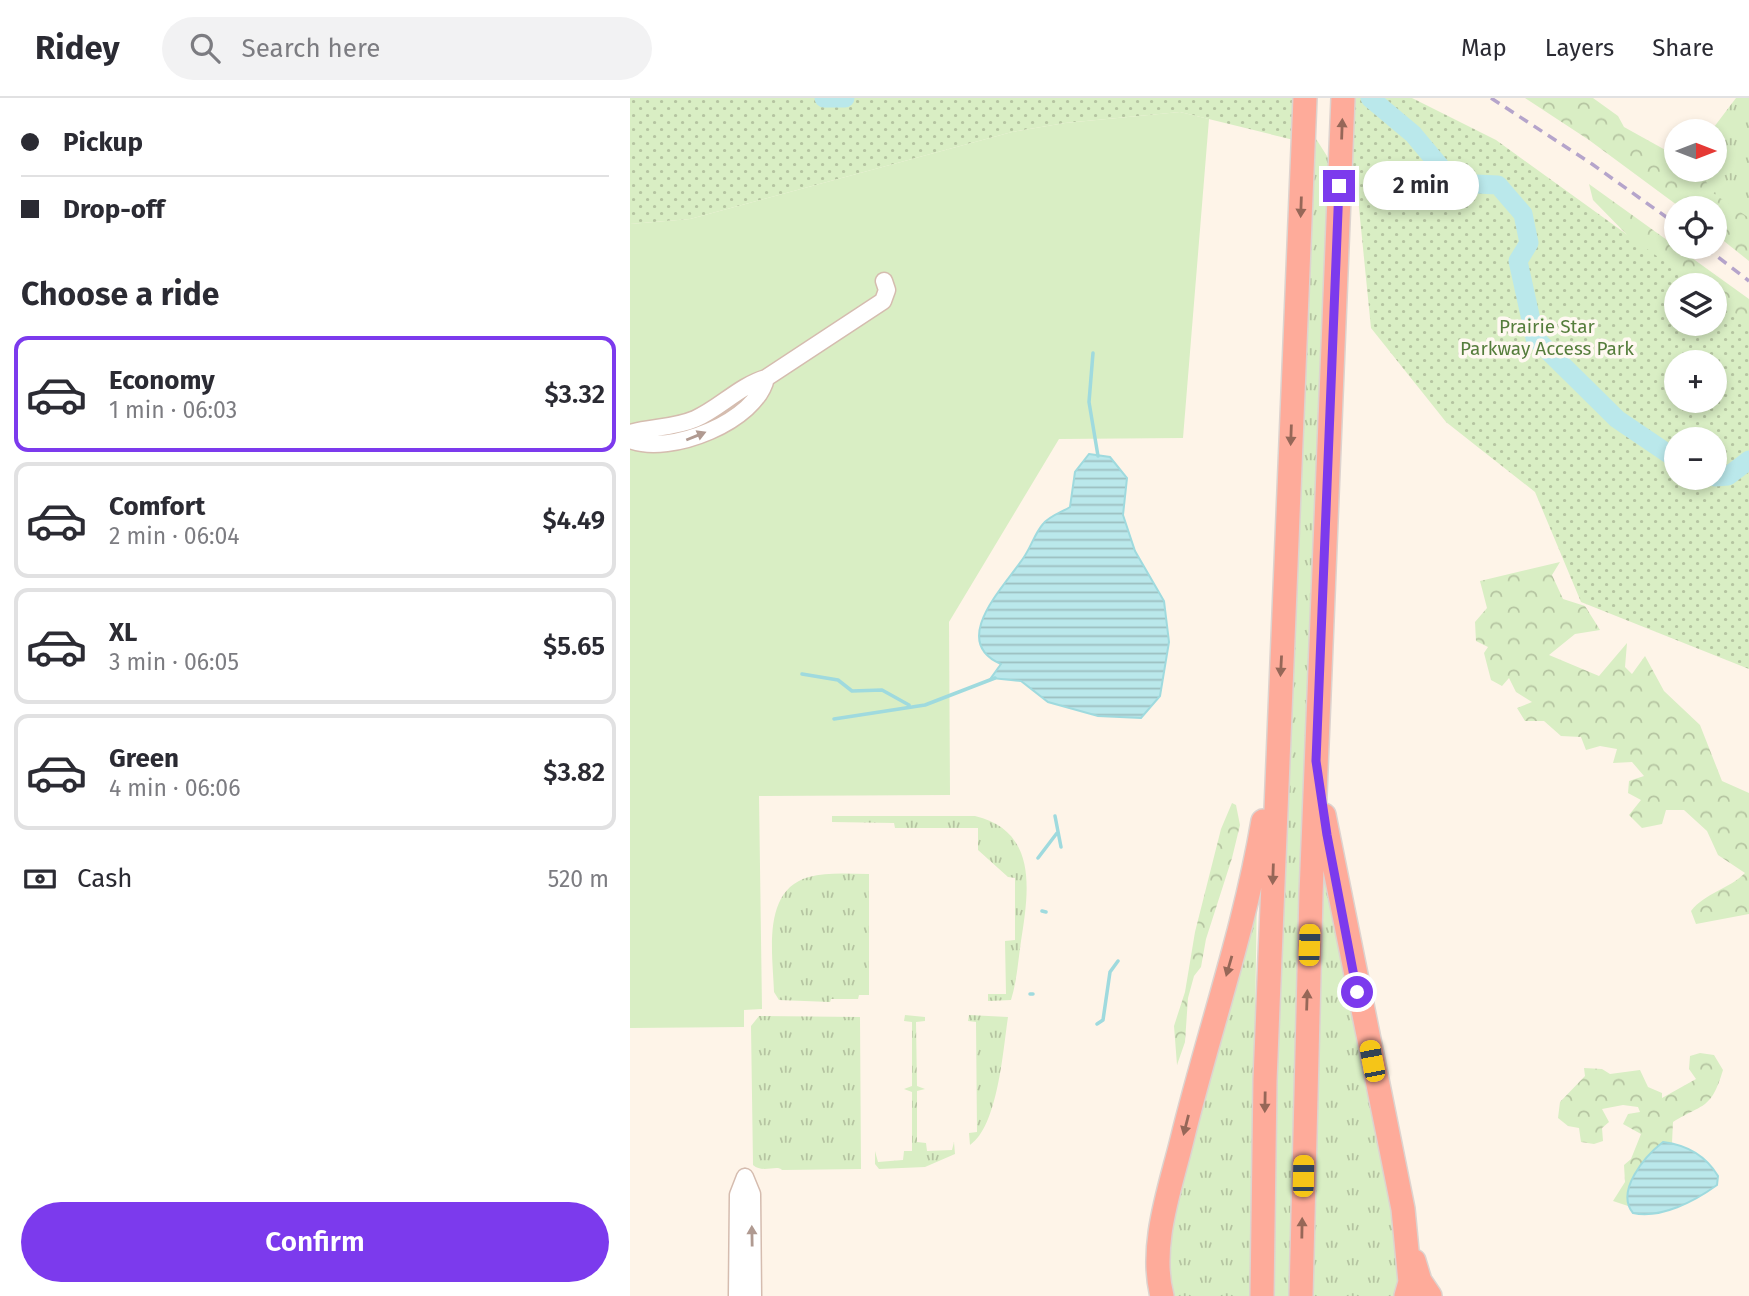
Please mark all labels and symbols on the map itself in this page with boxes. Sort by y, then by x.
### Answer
one-way arrow [1336,118,1347,140]
north arrow [1664,119,1727,182]
callout: 2 min [1364,162,1479,210]
route end [1323,170,1355,202]
one-way arrow [1295,197,1306,219]
park label: Prairie Star Parkway Access Park [1460,315,1634,360]
one-way arrow [1286,424,1297,446]
one-way arrow [686,430,707,441]
one-way arrow [1276,655,1287,677]
one-way arrow [1267,863,1278,885]
car [1298,924,1321,966]
one-way arrow [1223,956,1233,977]
route start [1341,976,1373,1008]
one-way arrow [1302,989,1313,1011]
car [1358,1038,1387,1084]
one-way arrow [1259,1091,1270,1113]
one-way arrow [1180,1114,1191,1136]
car [1293,1155,1314,1197]
one-way arrow [1296,1217,1308,1239]
one-way arrow [747,1225,758,1247]

